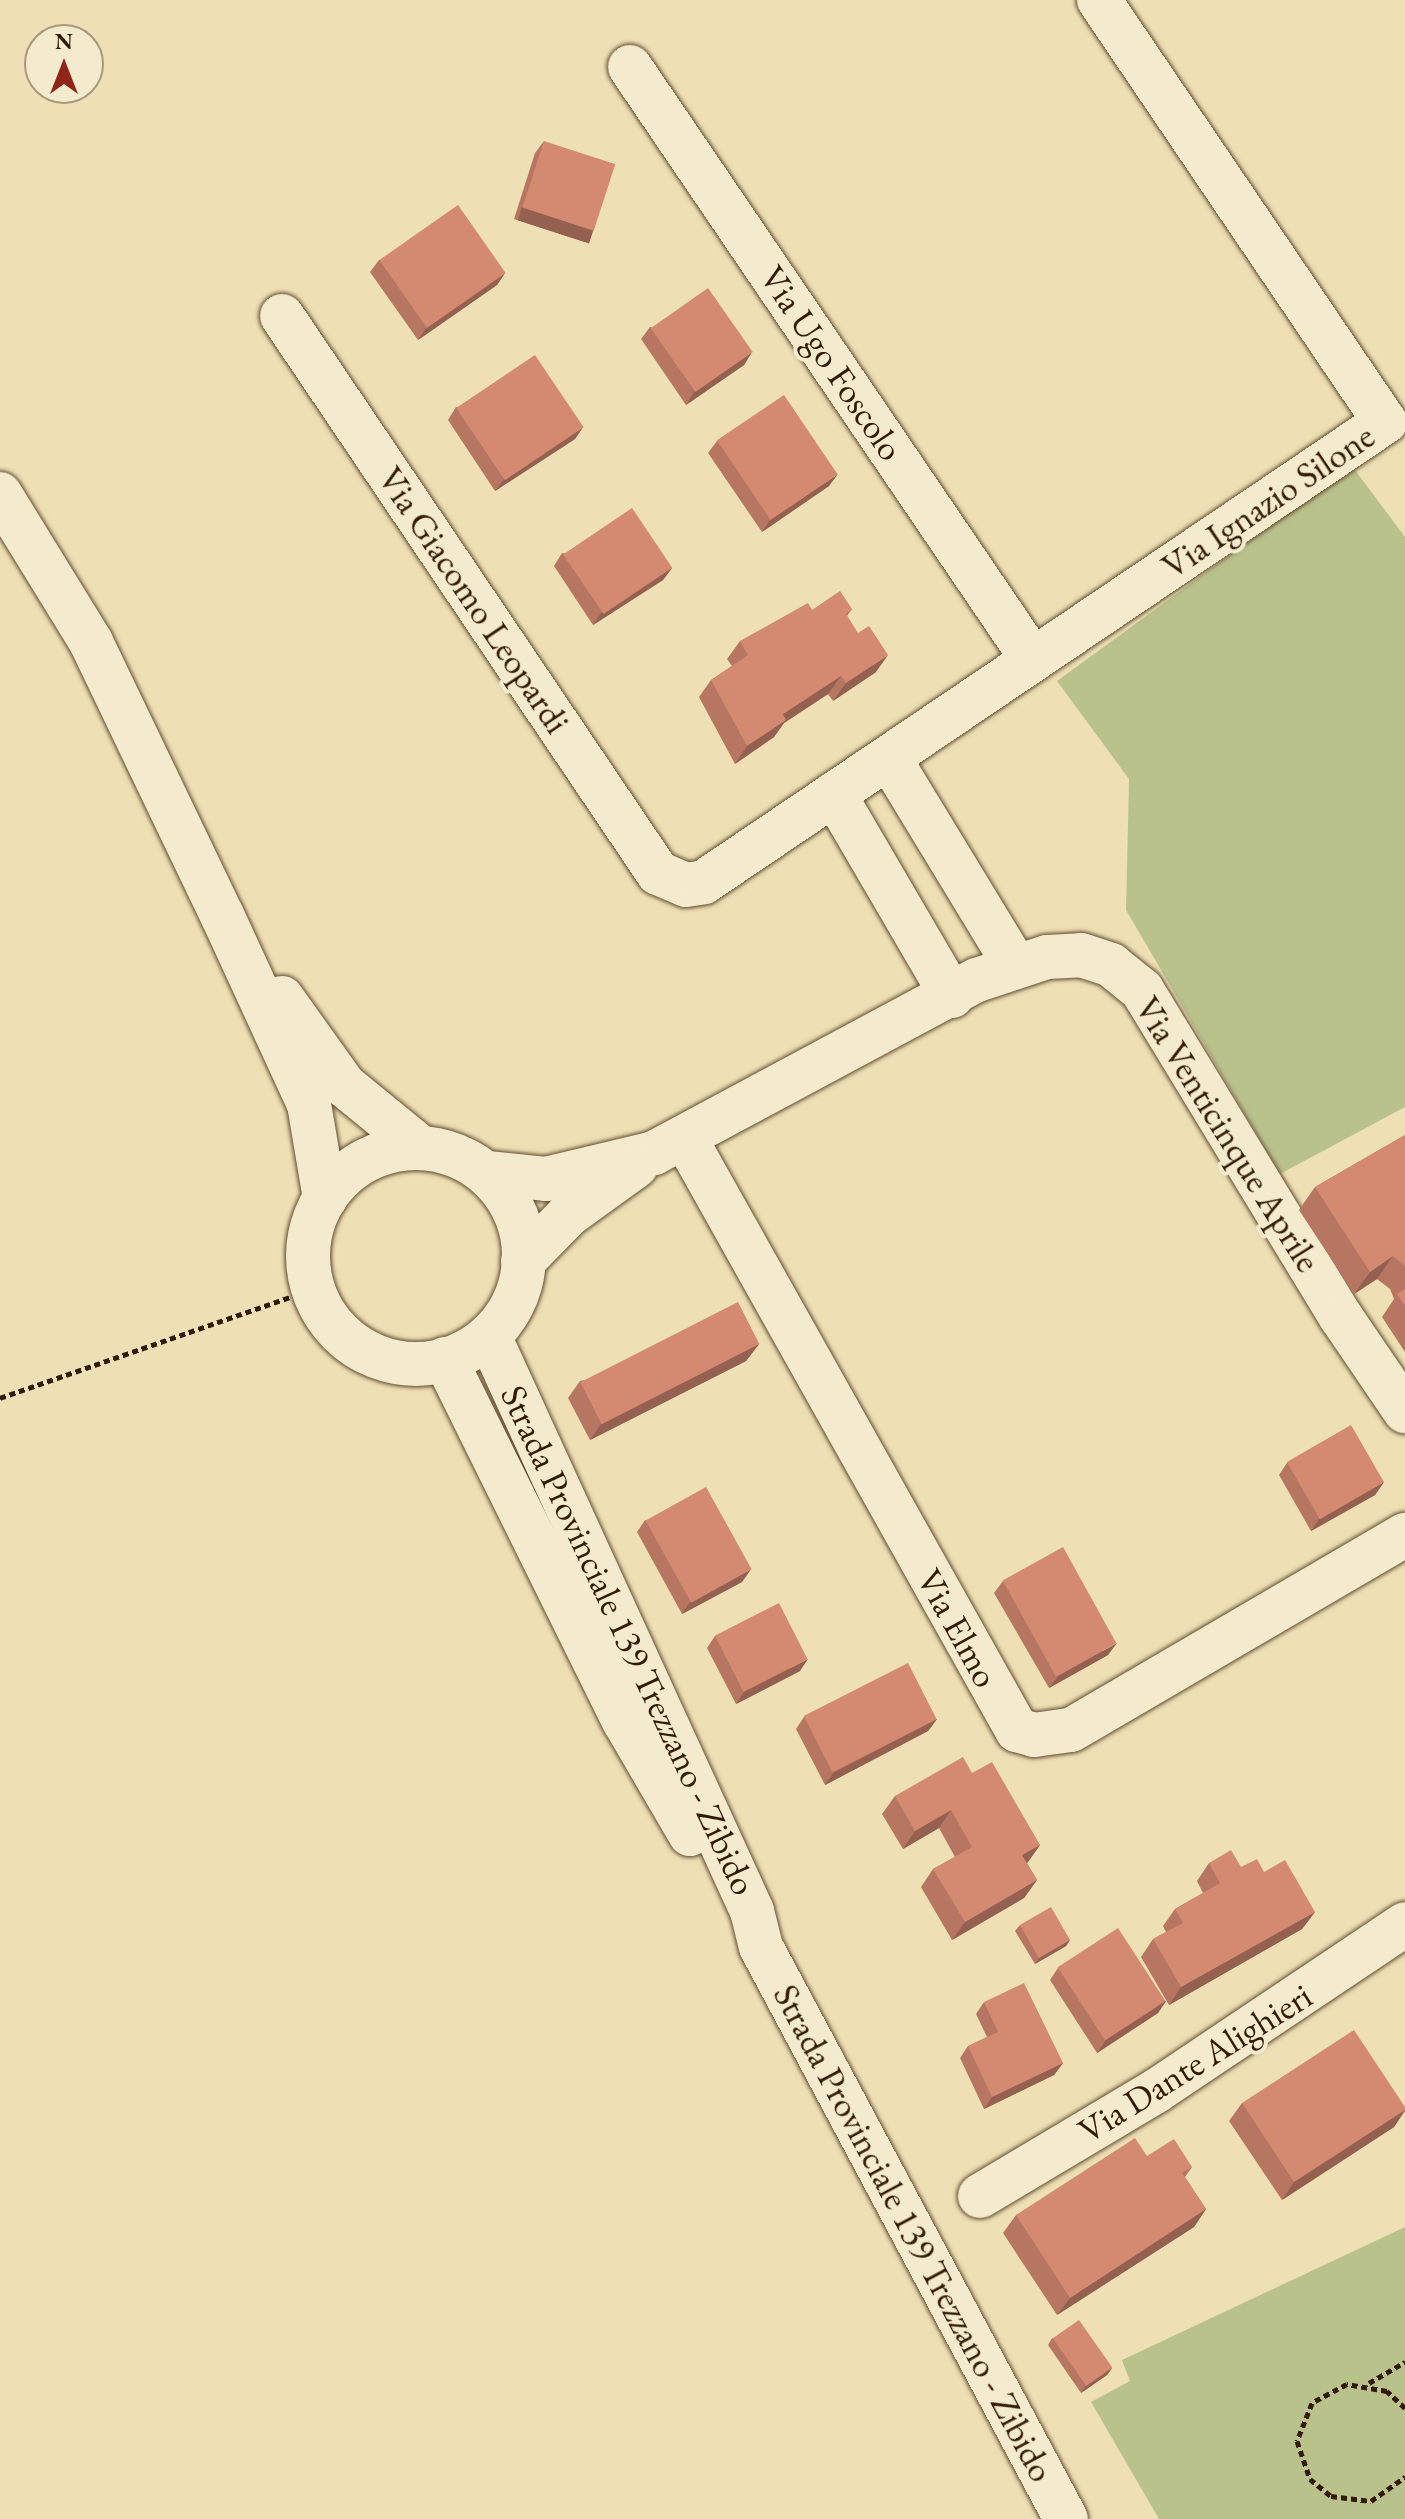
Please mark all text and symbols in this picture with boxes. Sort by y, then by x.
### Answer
north arrow [24,24,104,104]
text: N [55,27,73,56]
street label: Via Ugo Foscolo [751,257,913,469]
street label: Via Ignazio Silone [1154,414,1382,588]
street label: Via Giacomo Leopardi [369,459,579,741]
street label: Via Venticinque Aprile [1126,988,1330,1280]
street label: Strada Provinciale 139 Trezzano - Zibido [492,1379,766,1901]
street label: Via Elmo [908,1561,1008,1695]
street label: Via Dante Alighieri [1070,1974,1320,2152]
street label: Strada Provinciale 139 Trezzano - Zibido [764,1977,1064,2489]

